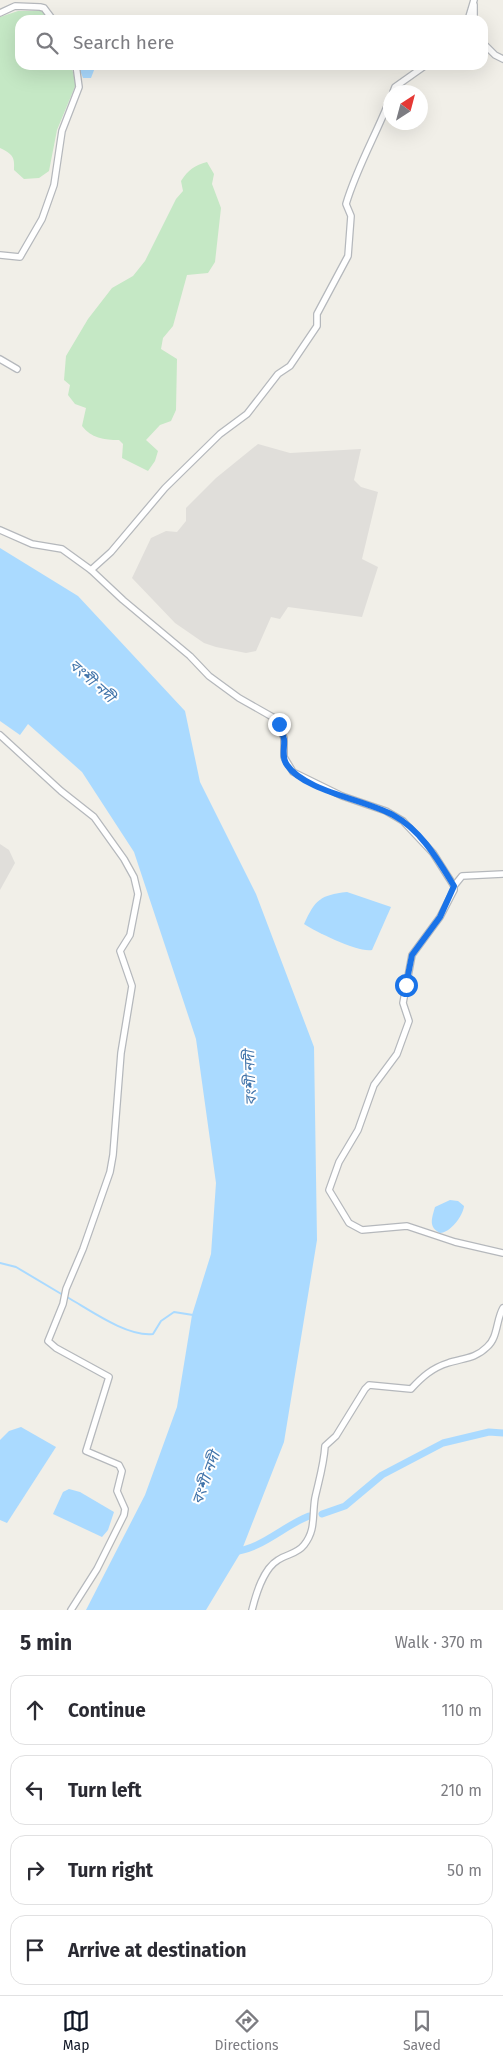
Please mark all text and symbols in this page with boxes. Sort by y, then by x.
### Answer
search box [15,15,488,70]
icon: search [33,29,61,57]
text: Search here [73,31,174,54]
north arrow [383,85,428,130]
water label: বংশী নদী [66,656,121,708]
route end [268,713,291,736]
route start [395,974,418,997]
water label: বংশী নদী [240,1047,260,1106]
water label: বংশী নদী [188,1446,225,1507]
text: 5 min [20,1630,72,1656]
text: Walk · 370 m [395,1633,483,1652]
icon: ahead [21,1696,49,1724]
text: Continue [68,1699,146,1722]
text: 110 m [441,1701,482,1720]
icon: left [21,1776,49,1804]
text: Turn left [68,1779,142,1802]
text: 210 m [441,1781,482,1800]
icon: right [21,1856,49,1884]
text: Turn right [68,1859,153,1882]
text: 50 m [447,1861,482,1880]
icon: arrive [21,1936,49,1964]
text: Arrive at destination [68,1939,247,1962]
tab: Map [62,2007,90,2054]
tab: Directions [214,2007,279,2054]
tab: Saved [403,2007,441,2054]

